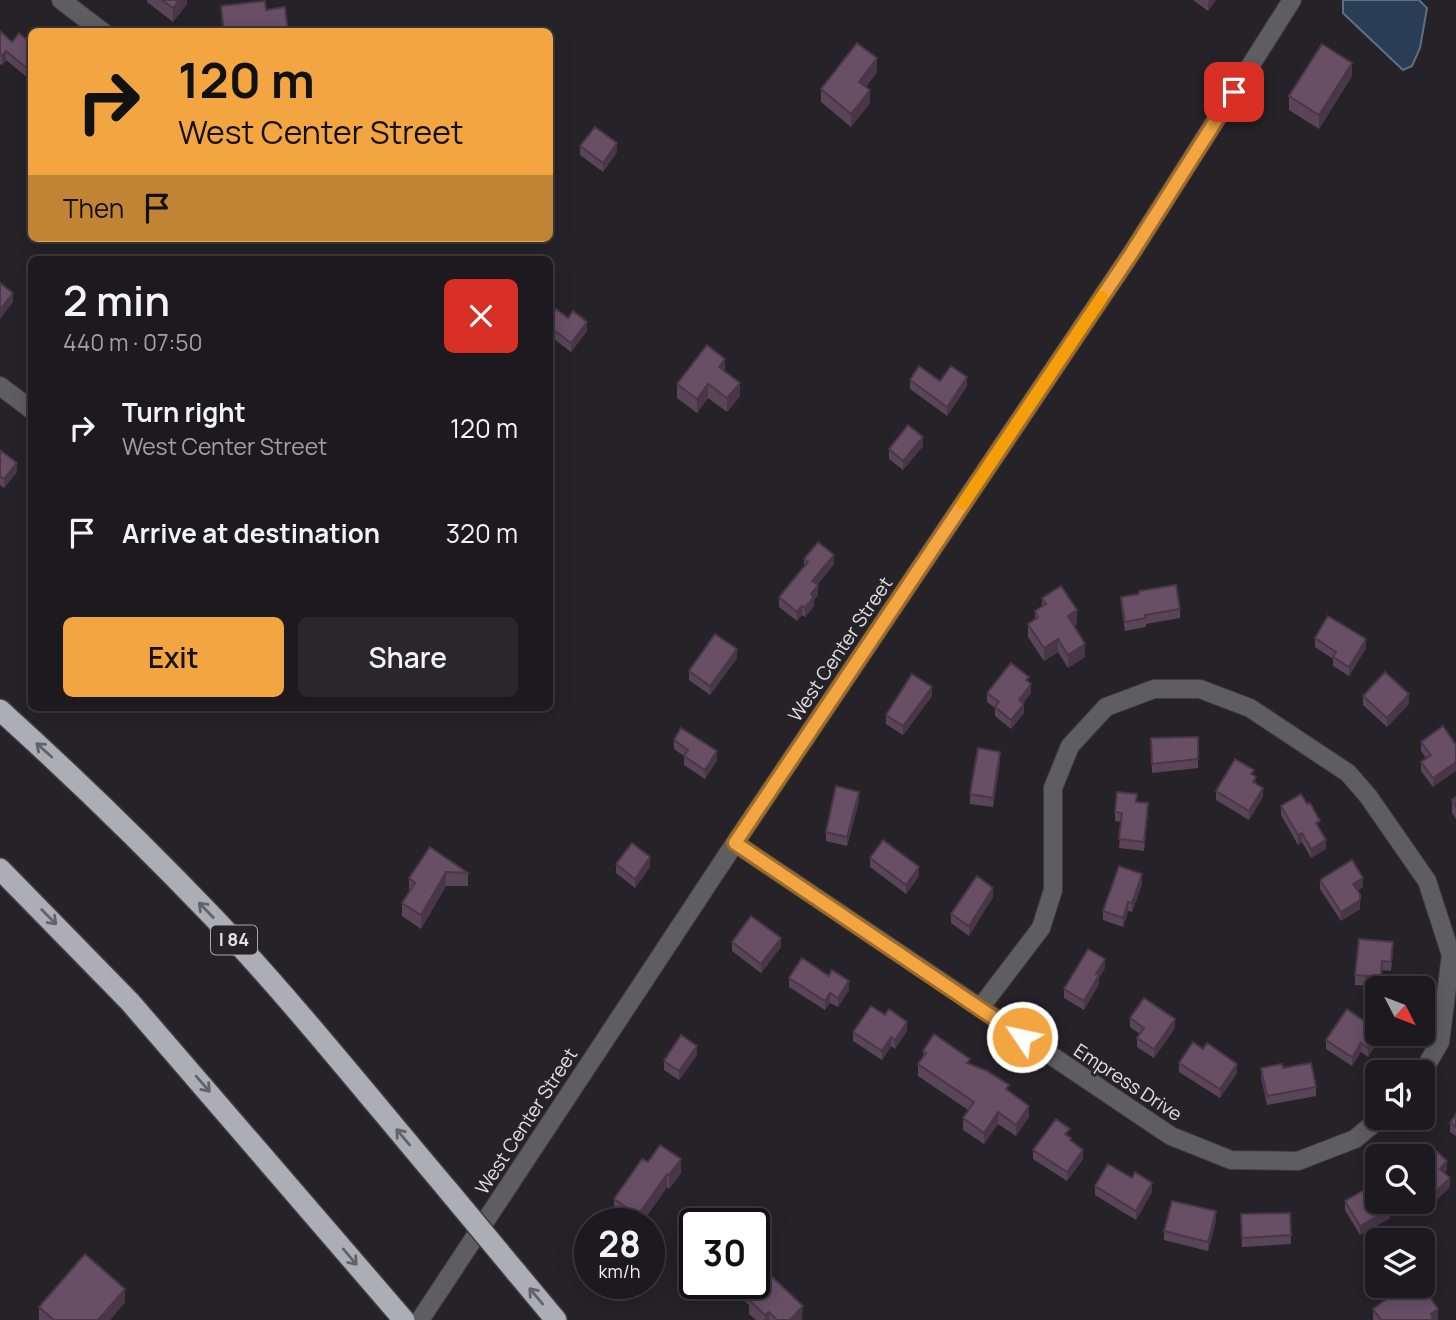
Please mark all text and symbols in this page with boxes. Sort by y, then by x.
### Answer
text: 120 m [178,46,315,113]
icon: right [63,56,154,147]
pin [1204,62,1264,122]
icon: arrive [1215,73,1253,111]
text: West Center Street [178,110,464,154]
icon: arrive [138,189,176,227]
text: Then [63,190,124,226]
text: 2 min [63,271,170,329]
button: close [444,279,518,353]
text: 440 m · 07:50 [63,326,203,358]
text: Turn right [122,394,246,430]
icon: right [63,409,101,447]
text: 120 m [450,410,518,446]
text: West Center Street [122,430,327,462]
icon: arrive [63,514,101,552]
text: Arrive at destination [122,515,380,551]
text: 320 m [446,515,518,551]
street label: West Center Street [782,571,898,727]
button: Exit [63,617,284,697]
button: Share [298,617,518,697]
one-way arrow [35,742,53,758]
one-way arrow [197,902,214,919]
one-way arrow [40,908,57,925]
road number: I 84 [211,925,257,954]
north arrow [1365,976,1435,1046]
map controls [1365,976,1435,1298]
position arrow [985,1000,1059,1074]
street label: Empress Drive [1069,1037,1187,1127]
street label: West Center Street [469,1043,583,1199]
button: sound [1365,1060,1435,1130]
one-way arrow [195,1075,211,1093]
one-way arrow [395,1128,411,1146]
button: search [1365,1144,1435,1214]
speed limit sign: 30 [679,1208,770,1299]
text: 28 [598,1220,641,1268]
button: layers [1365,1228,1435,1298]
one-way arrow [342,1248,358,1266]
text: km/h [599,1259,640,1283]
one-way arrow [528,1288,544,1306]

